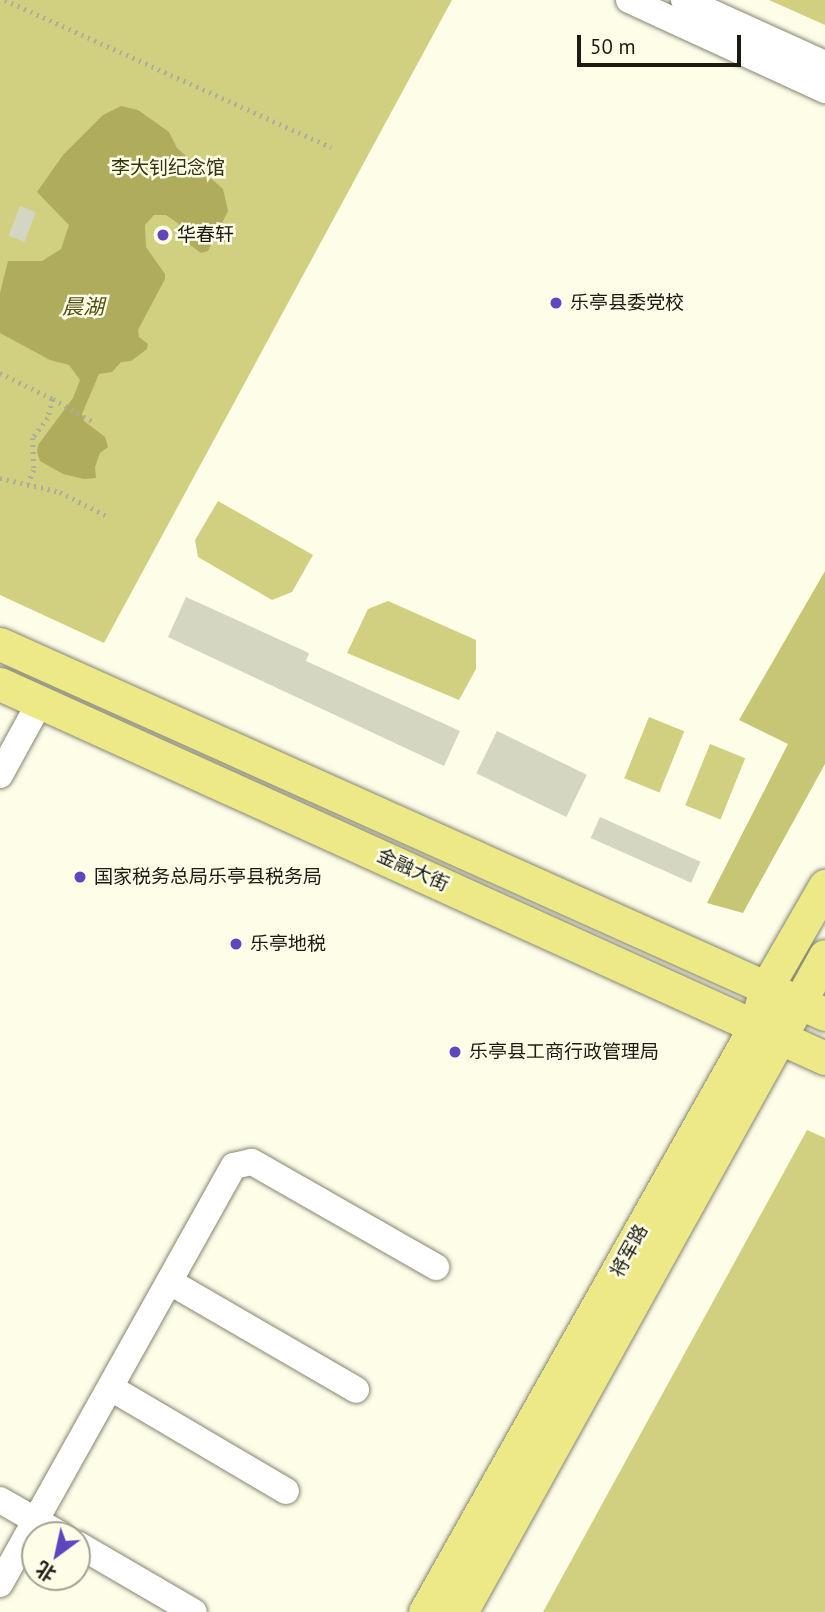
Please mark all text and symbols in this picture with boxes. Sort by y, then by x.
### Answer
scale bar [580,21,744,65]
text: 50 m [590,33,636,60]
park label: 李大钊纪念馆 [111,157,225,179]
place label: 华春轩 [177,224,234,246]
marker: 华春轩 [155,227,171,243]
place label: 乐亭县委党校 [570,292,684,314]
water label: 晨湖 [62,294,104,320]
marker: 乐亭县委党校 [548,295,564,311]
street label: 金融大街 [374,844,452,896]
place label: 国家税务总局乐亭县税务局 [94,866,322,888]
marker: 国家税务总局乐亭县税务局 [72,869,88,885]
place label: 乐亭地税 [250,933,326,955]
marker: 乐亭地税 [228,936,244,952]
place label: 乐亭县工商行政管理局 [469,1041,659,1063]
marker: 乐亭县工商行政管理局 [447,1044,463,1060]
street label: 将军路 [605,1221,653,1281]
north arrow [21,1521,91,1591]
text: 北 [31,1557,60,1587]

